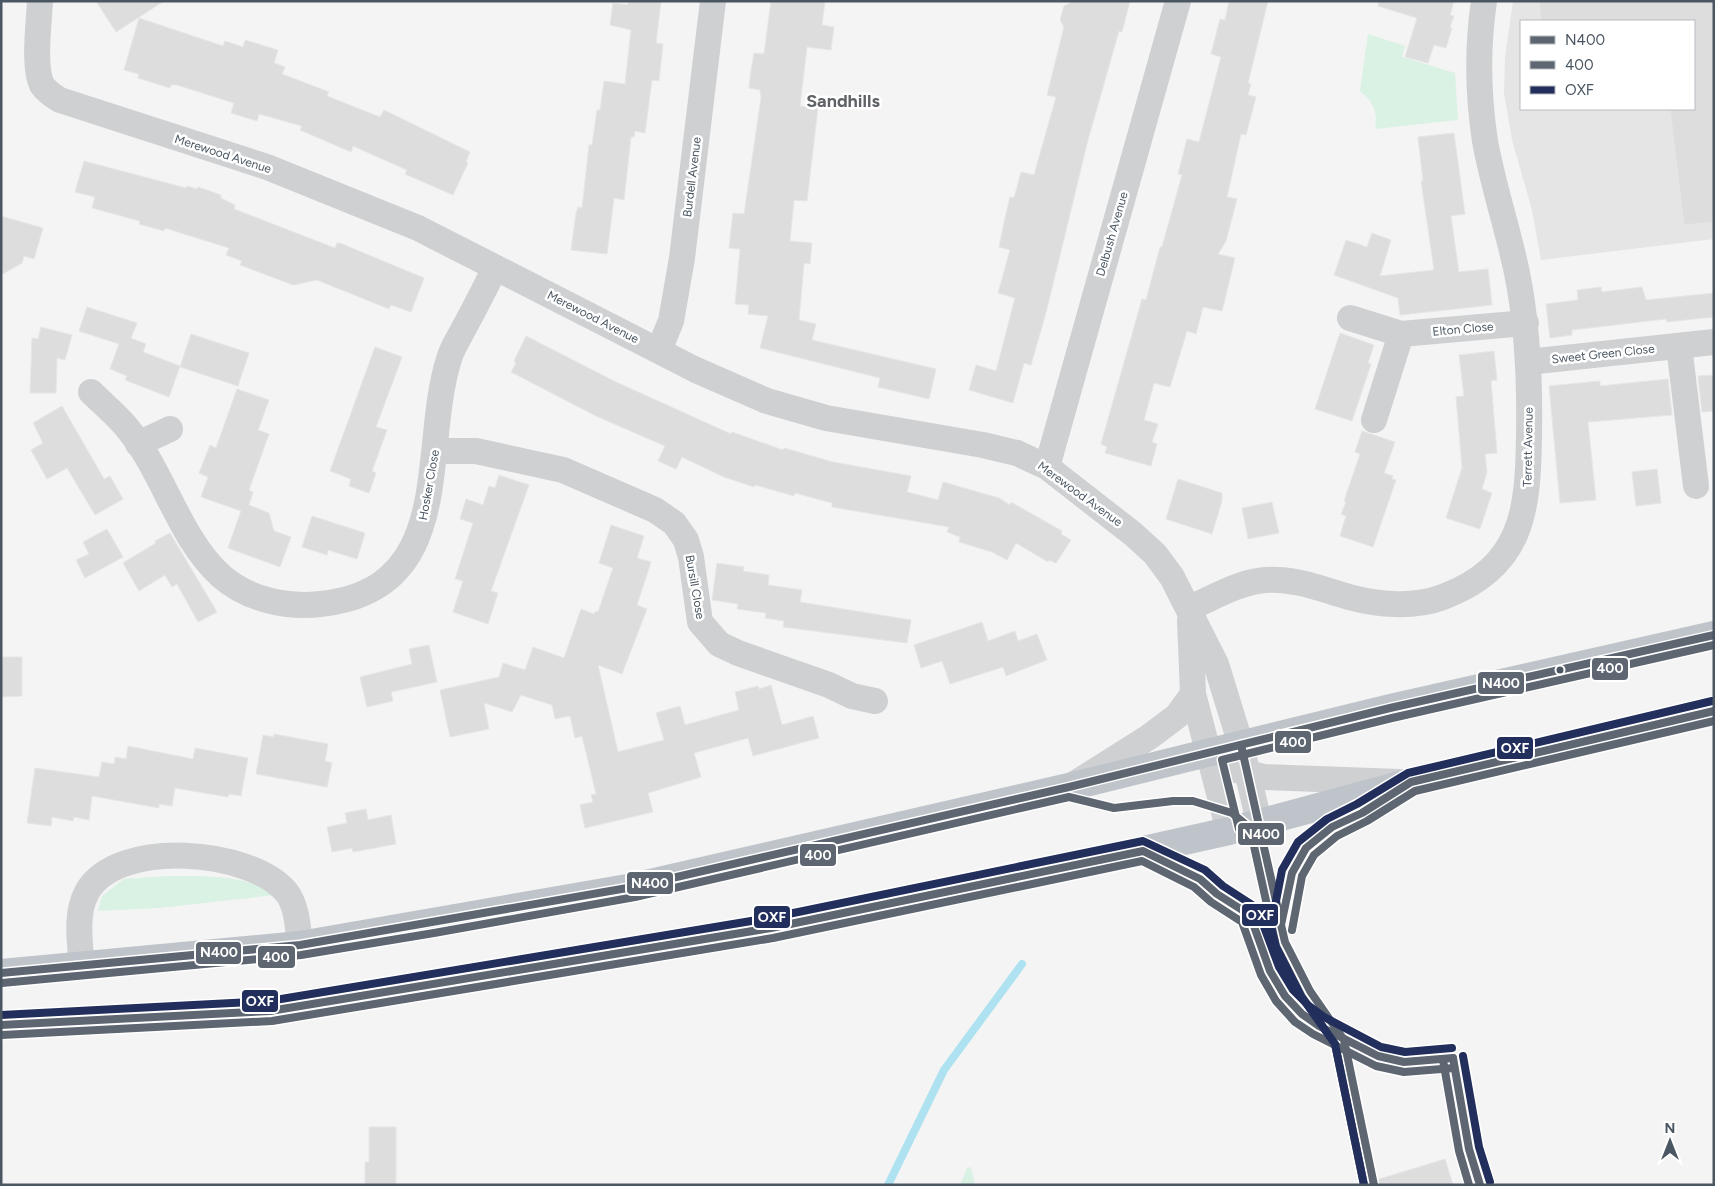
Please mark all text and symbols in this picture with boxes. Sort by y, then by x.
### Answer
legend [1520,20,1695,110]
text: N400 [1565,31,1605,49]
text: 400 [1565,56,1594,74]
text: OXF [1565,81,1594,99]
district label: Sandhills [806,90,880,112]
street label: Merewood Avenue [173,132,274,176]
street label: Burdell Avenue [680,136,704,218]
street label: Delbush Avenue [1093,190,1131,278]
street label: Merewood Avenue [545,288,642,346]
street label: Elton Close [1432,319,1495,339]
street label: Sweet Green Close [1551,342,1656,366]
street label: Terrett Avenue [1520,407,1536,487]
street label: Hosker Close [416,448,442,521]
street label: Merewood Avenue [1035,459,1125,530]
street label: Bursill Close [682,554,708,621]
line badge: 400 [1591,657,1629,681]
text: 400 [1596,660,1624,677]
unlabelled marker [1555,665,1565,675]
line badge: N400 [1477,671,1525,695]
text: N400 [1482,675,1520,692]
line badge: 400 [1274,730,1312,754]
text: 400 [1279,734,1307,751]
line badge: OXF [1496,736,1534,760]
text: OXF [1501,740,1529,757]
line badge: N400 [1237,822,1285,846]
text: N400 [1242,826,1280,843]
line badge: 400 [799,843,837,867]
text: 400 [804,847,832,864]
line badge: N400 [626,871,674,895]
text: N400 [631,875,669,892]
line badge: OXF [1241,903,1279,927]
line badge: OXF [753,905,791,929]
text: OXF [1246,907,1274,924]
text: OXF [758,909,786,926]
line badge: N400 [195,941,242,965]
text: N400 [200,944,238,961]
line badge: 400 [257,945,296,969]
text: 400 [262,949,290,966]
line badge: OXF [241,989,279,1013]
text: OXF [246,993,274,1010]
north arrow [1645,1116,1695,1166]
text: N [1665,1120,1675,1137]

